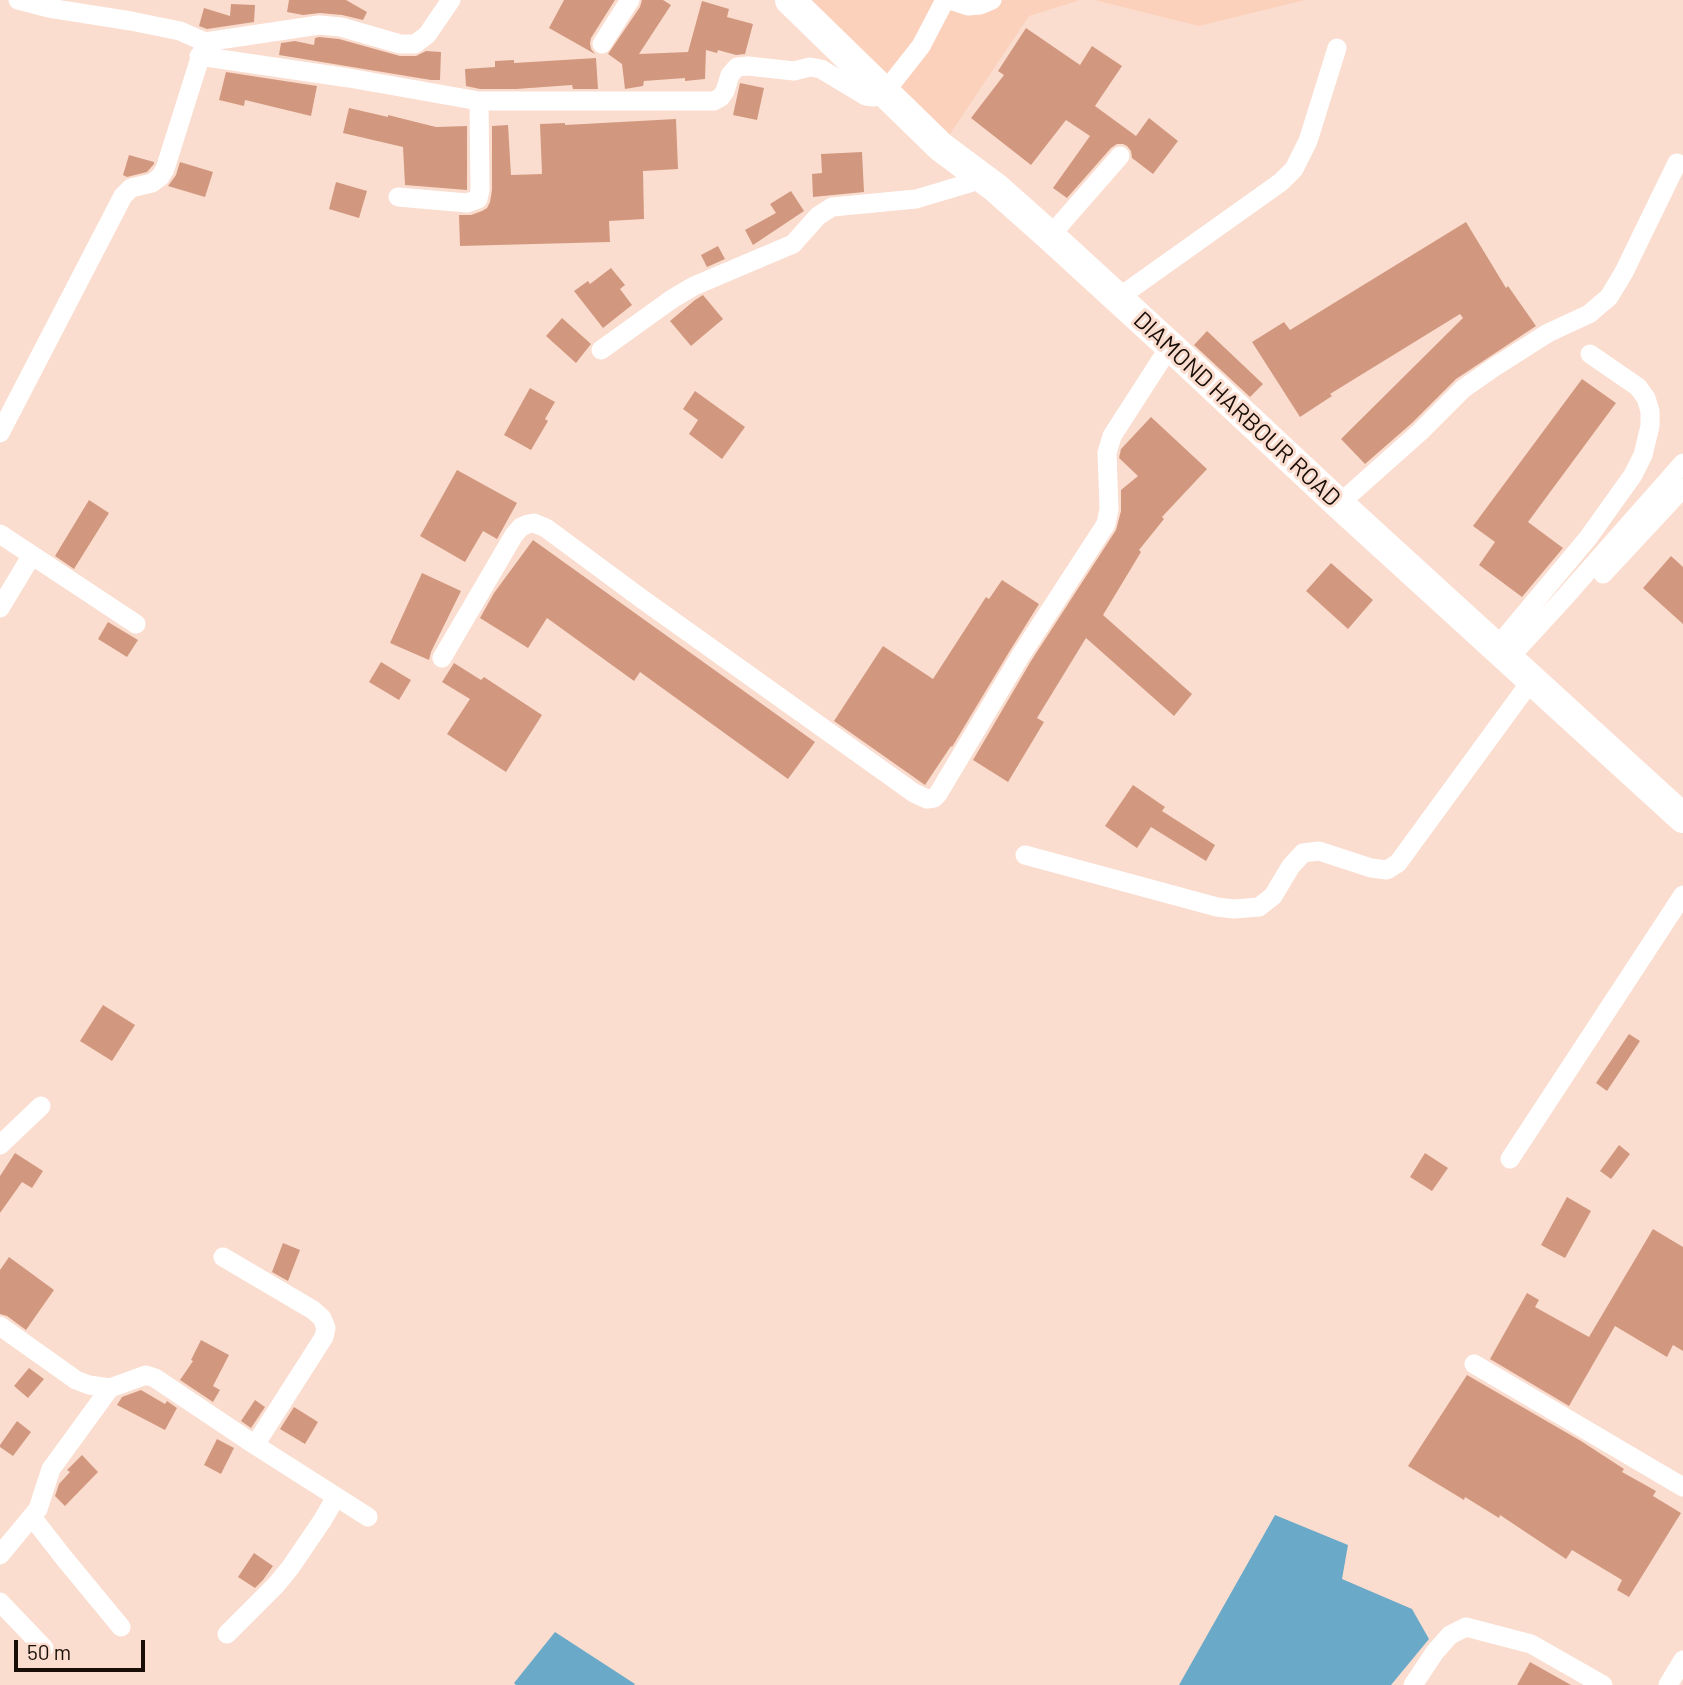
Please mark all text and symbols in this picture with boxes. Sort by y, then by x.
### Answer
street label: DIAMOND HARBOUR ROAD [1128,306,1346,512]
scale bar [18,1626,149,1670]
text: 50 m [27,1639,71,1664]

